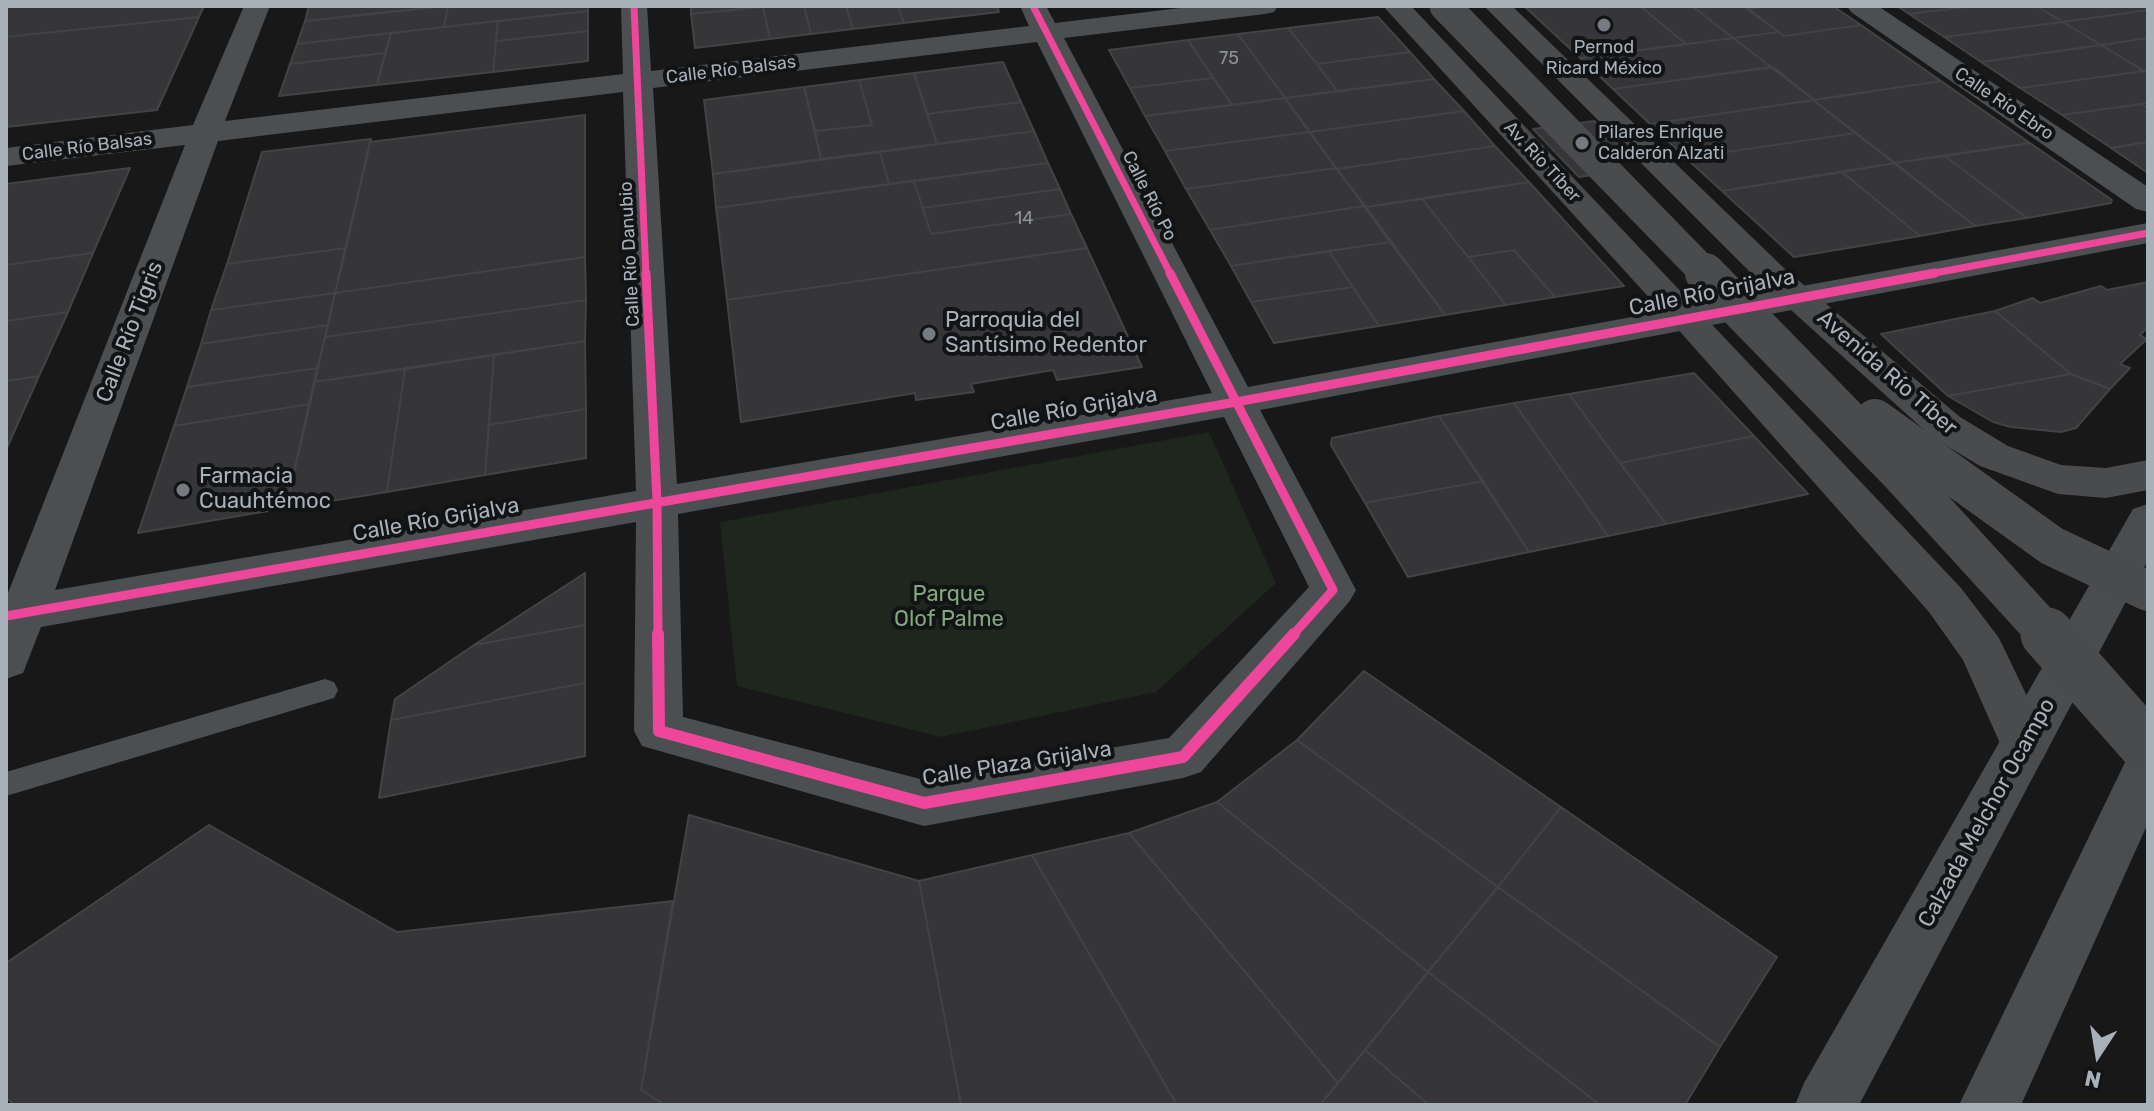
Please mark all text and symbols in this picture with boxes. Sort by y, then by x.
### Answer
marker: Pernod Ricard México [1595,16,1613,34]
place label: Pernod Ricard México [1546,37,1662,80]
house number: 75 [1219,48,1239,70]
street label: Calle Río Balsas [665,51,797,89]
street label: Calle Río Ebro [1950,63,2058,145]
street label: Av. Río Tíber [1499,117,1585,207]
place label: Pilares Enrique Calderón Alzati [1598,122,1724,164]
street label: Calle Río Balsas [21,128,153,166]
marker: Pilares Enrique Calderón Alzati [1573,134,1591,152]
street label: Calle Río Po [1117,148,1181,244]
street label: Calle Río Danubio [615,181,645,327]
house number: 14 [1015,208,1033,230]
street label: Calle Río Tigris [91,258,169,406]
street label: Calle Río Grijalva [1627,264,1797,322]
street label: Avenida Río Tíber [1812,305,1962,441]
place label: Parroquia del Santísimo Redentor [945,308,1147,360]
marker: Parroquia del Santísimo Redentor [920,325,938,343]
street label: Calle Río Grijalva [989,381,1159,437]
place label: Farmacia Cuauhtémoc [199,464,331,516]
marker: Farmacia Cuauhtémoc [174,481,192,499]
street label: Calle Río Grijalva [351,492,521,548]
park label: Parque Olof Palme [894,582,1004,634]
street label: Calzada Melchor Ocampo [1913,694,2061,932]
street label: Calle Plaza Grijalva [921,736,1113,792]
north arrow [2058,1015,2138,1095]
text: N [2082,1064,2103,1094]

